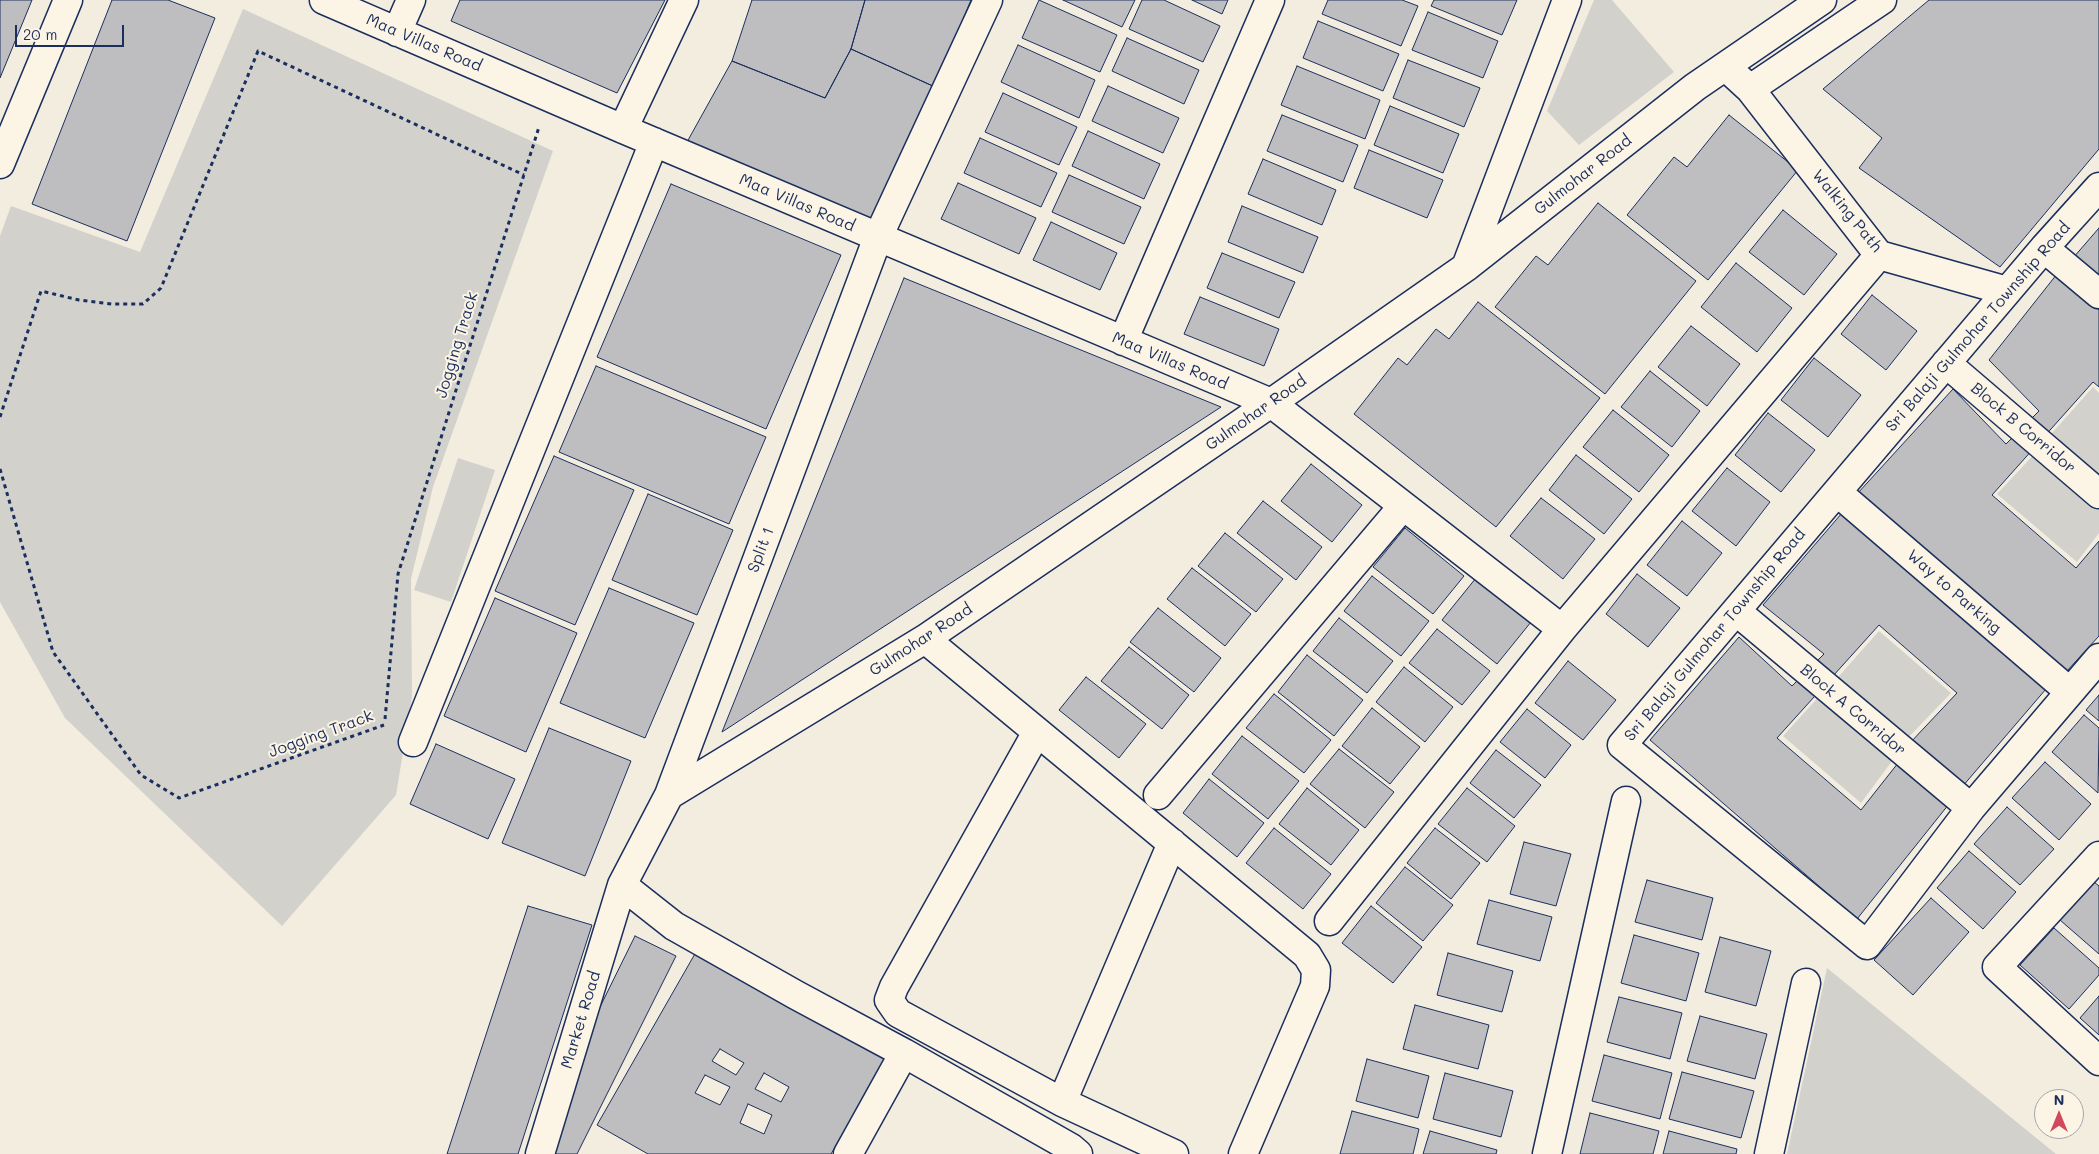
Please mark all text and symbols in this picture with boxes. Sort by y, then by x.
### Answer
street label: Maa Villas Road [363,10,485,76]
scale bar [18,15,126,47]
text: 20 m [23,24,57,44]
street label: Gulmohar Road [1530,131,1636,219]
street label: Walking Path [1808,166,1886,256]
street label: Maa Villas Road [736,170,858,236]
street label: Sri Balaji Gulmohar Township Road [1882,218,2074,436]
street label: Jogging Track [432,290,482,400]
street label: Maa Villas Road [1109,328,1231,394]
street label: Gulmohar Road [1202,371,1310,455]
street label: Block B Corridor [1967,379,2079,477]
street label: Split 1 [744,525,778,575]
street label: Sri Balaji Gulmohar Township Road [1620,525,1810,745]
street label: Way to Parking [1903,546,2005,638]
street label: Gulmohar Road [866,600,976,680]
street label: Block A Corridor [1796,660,1910,760]
street label: Jogging Track [266,706,376,762]
street label: Market Road [557,969,605,1071]
north arrow [2034,1089,2084,1139]
text: N [2054,1090,2064,1109]

